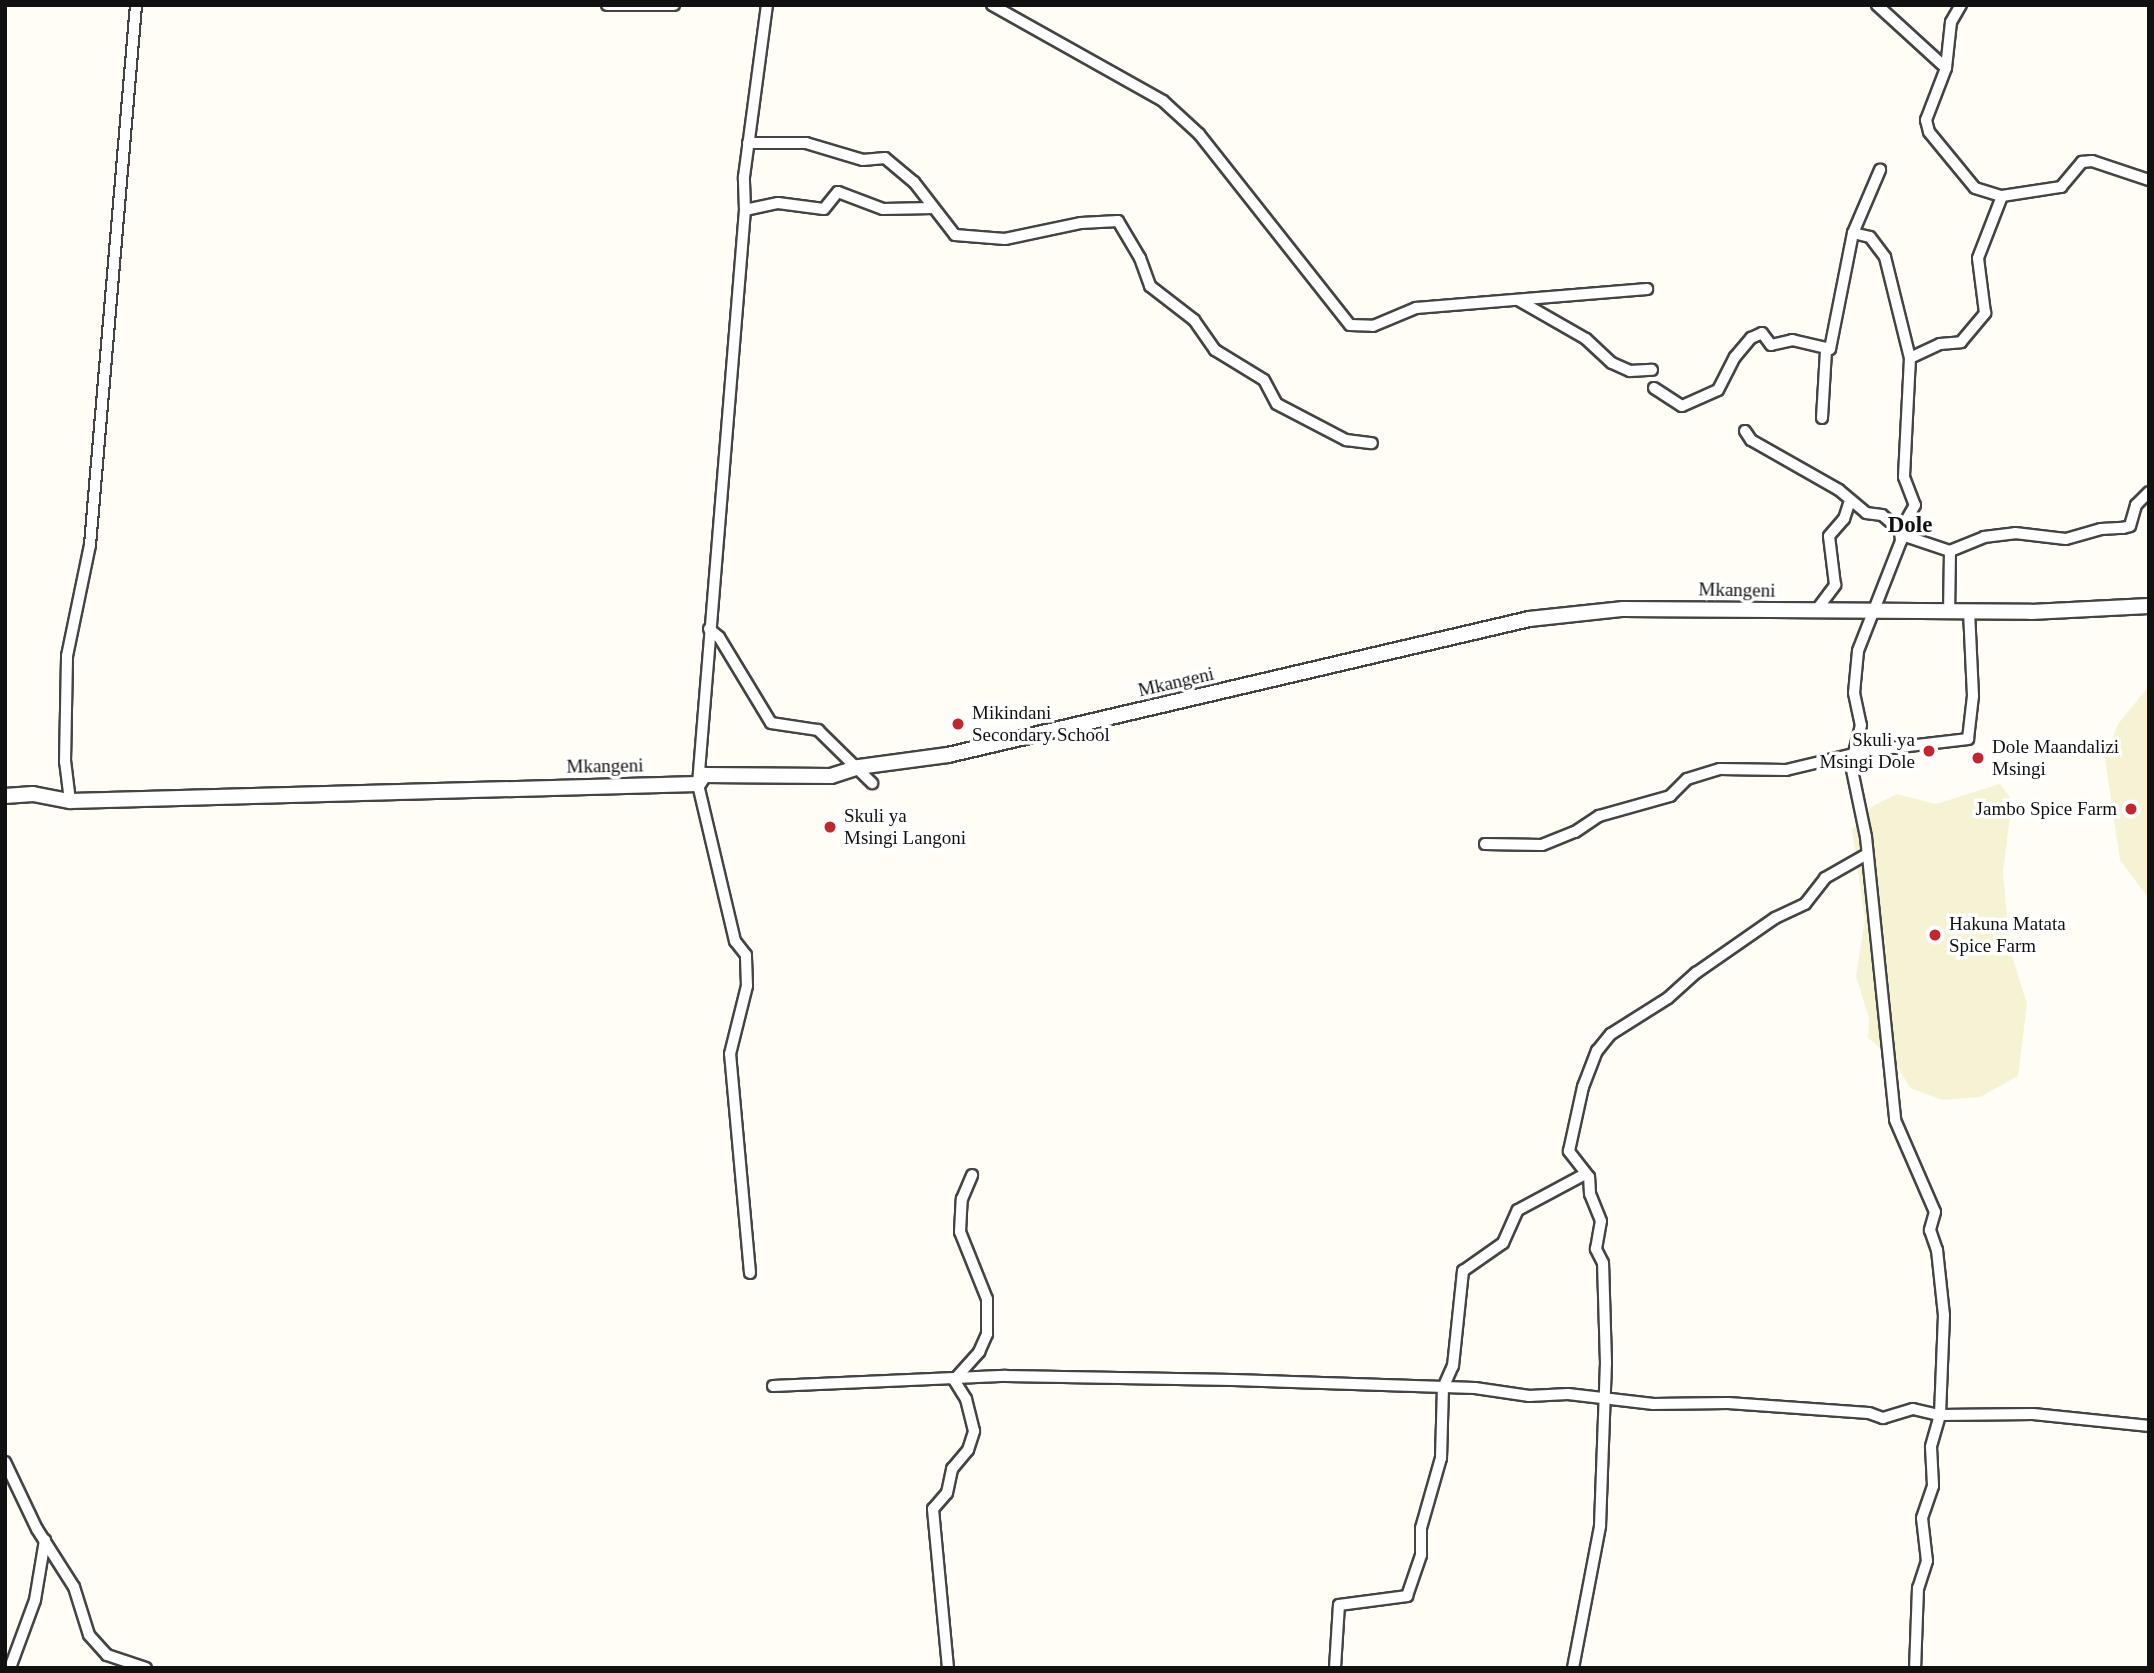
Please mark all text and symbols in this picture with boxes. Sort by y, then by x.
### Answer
district label: Dole [1888,511,1932,539]
street label: Mkangeni [1698,578,1776,602]
street label: Mkangeni [1136,662,1216,702]
place label: Mikindani Secondary School [972,702,1110,746]
marker: Mikindani Secondary School [950,716,966,732]
place label: Skuli ya Msingi Dole [1819,729,1915,773]
place label: Dole Maandalizi Msingi [1992,736,2119,780]
marker: Skuli ya Msingi Dole [1921,743,1937,759]
marker: Dole Maandalizi Msingi [1970,750,1986,766]
street label: Mkangeni [566,754,644,778]
place label: Jambo Spice Farm [1976,798,2117,820]
marker: Jambo Spice Farm [2123,801,2139,817]
place label: Skuli ya Msingi Langoni [844,805,966,849]
marker: Skuli ya Msingi Langoni [822,819,838,835]
place label: Hakuna Matata Spice Farm [1949,913,2066,957]
marker: Hakuna Matata Spice Farm [1927,927,1943,943]

